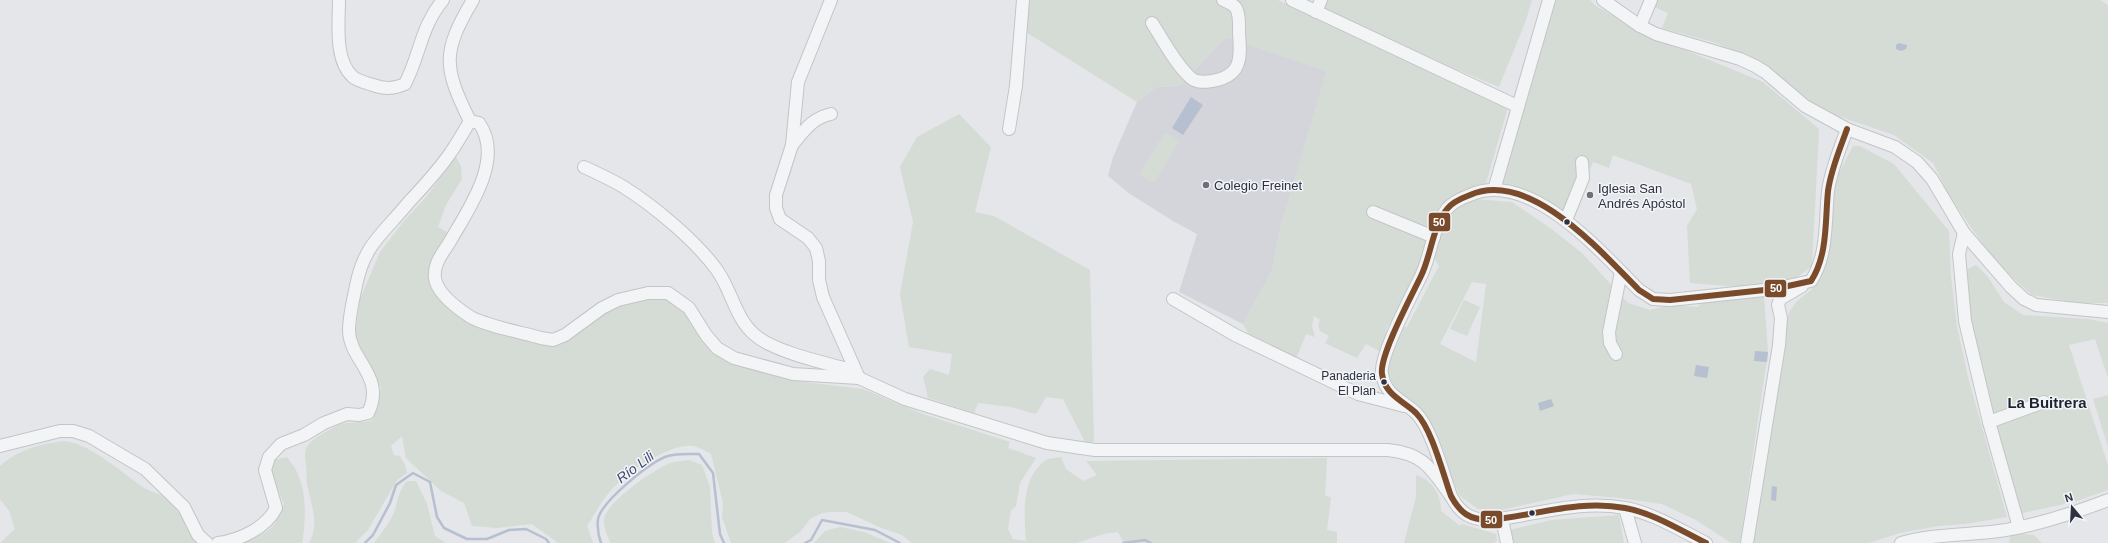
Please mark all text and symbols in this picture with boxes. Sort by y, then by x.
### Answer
place label: Colegio Freinet [1214,178,1303,193]
marker: Colegio Freinet [1201,180,1211,190]
place label: Iglesia San Andrés Apóstol [1598,181,1686,211]
marker: Iglesia San Andrés Apóstol [1585,190,1595,200]
line badge: 50 [1428,212,1451,232]
text: 50 [1433,216,1445,228]
unlabelled marker [1562,217,1572,227]
line badge: 50 [1764,279,1787,298]
text: 50 [1770,282,1782,294]
place label: Panaderia El Plan [1321,369,1376,398]
marker: Panaderia El Plan [1379,377,1389,387]
district label: La Buitrera [2007,394,2087,411]
water label: Río Lili [613,447,658,486]
north arrow [2052,487,2092,527]
text: N [2063,491,2075,504]
unlabelled marker [1527,508,1537,518]
line badge: 50 [1480,510,1503,529]
text: 50 [1485,514,1497,526]

